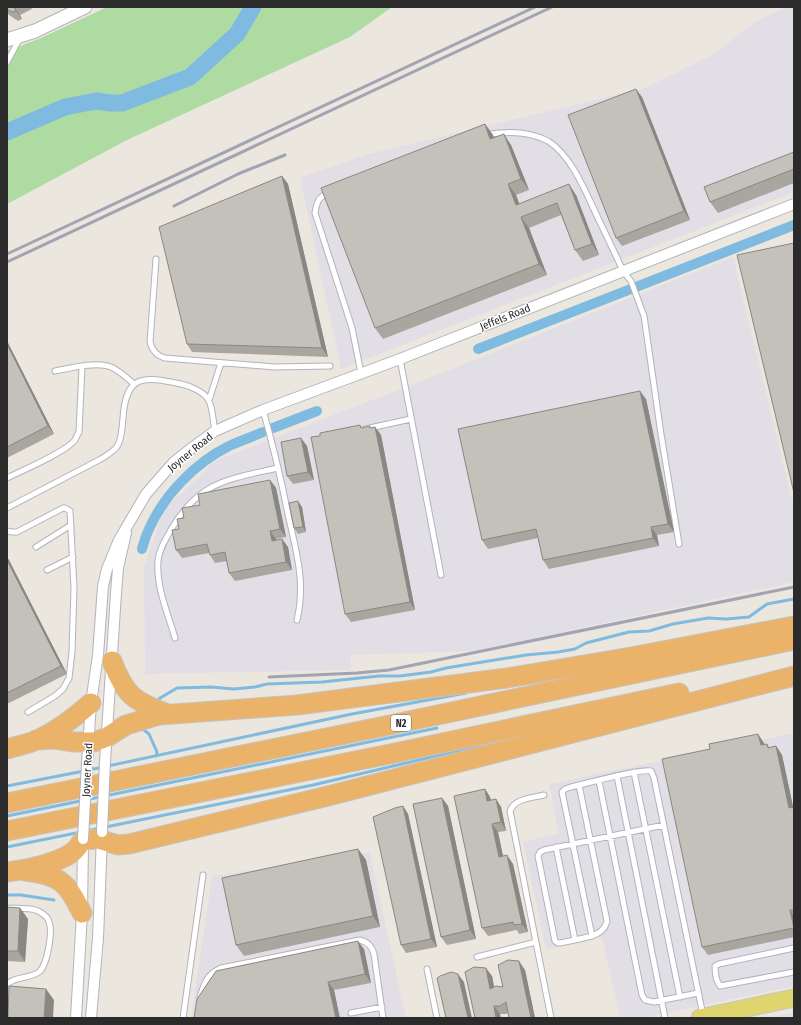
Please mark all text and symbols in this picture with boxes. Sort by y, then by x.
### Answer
street label: Jeffels Road [478,301,532,334]
street label: Joyner Road [165,430,215,474]
road number: N2 [391,715,411,731]
street label: Joyner Road [80,743,95,797]

